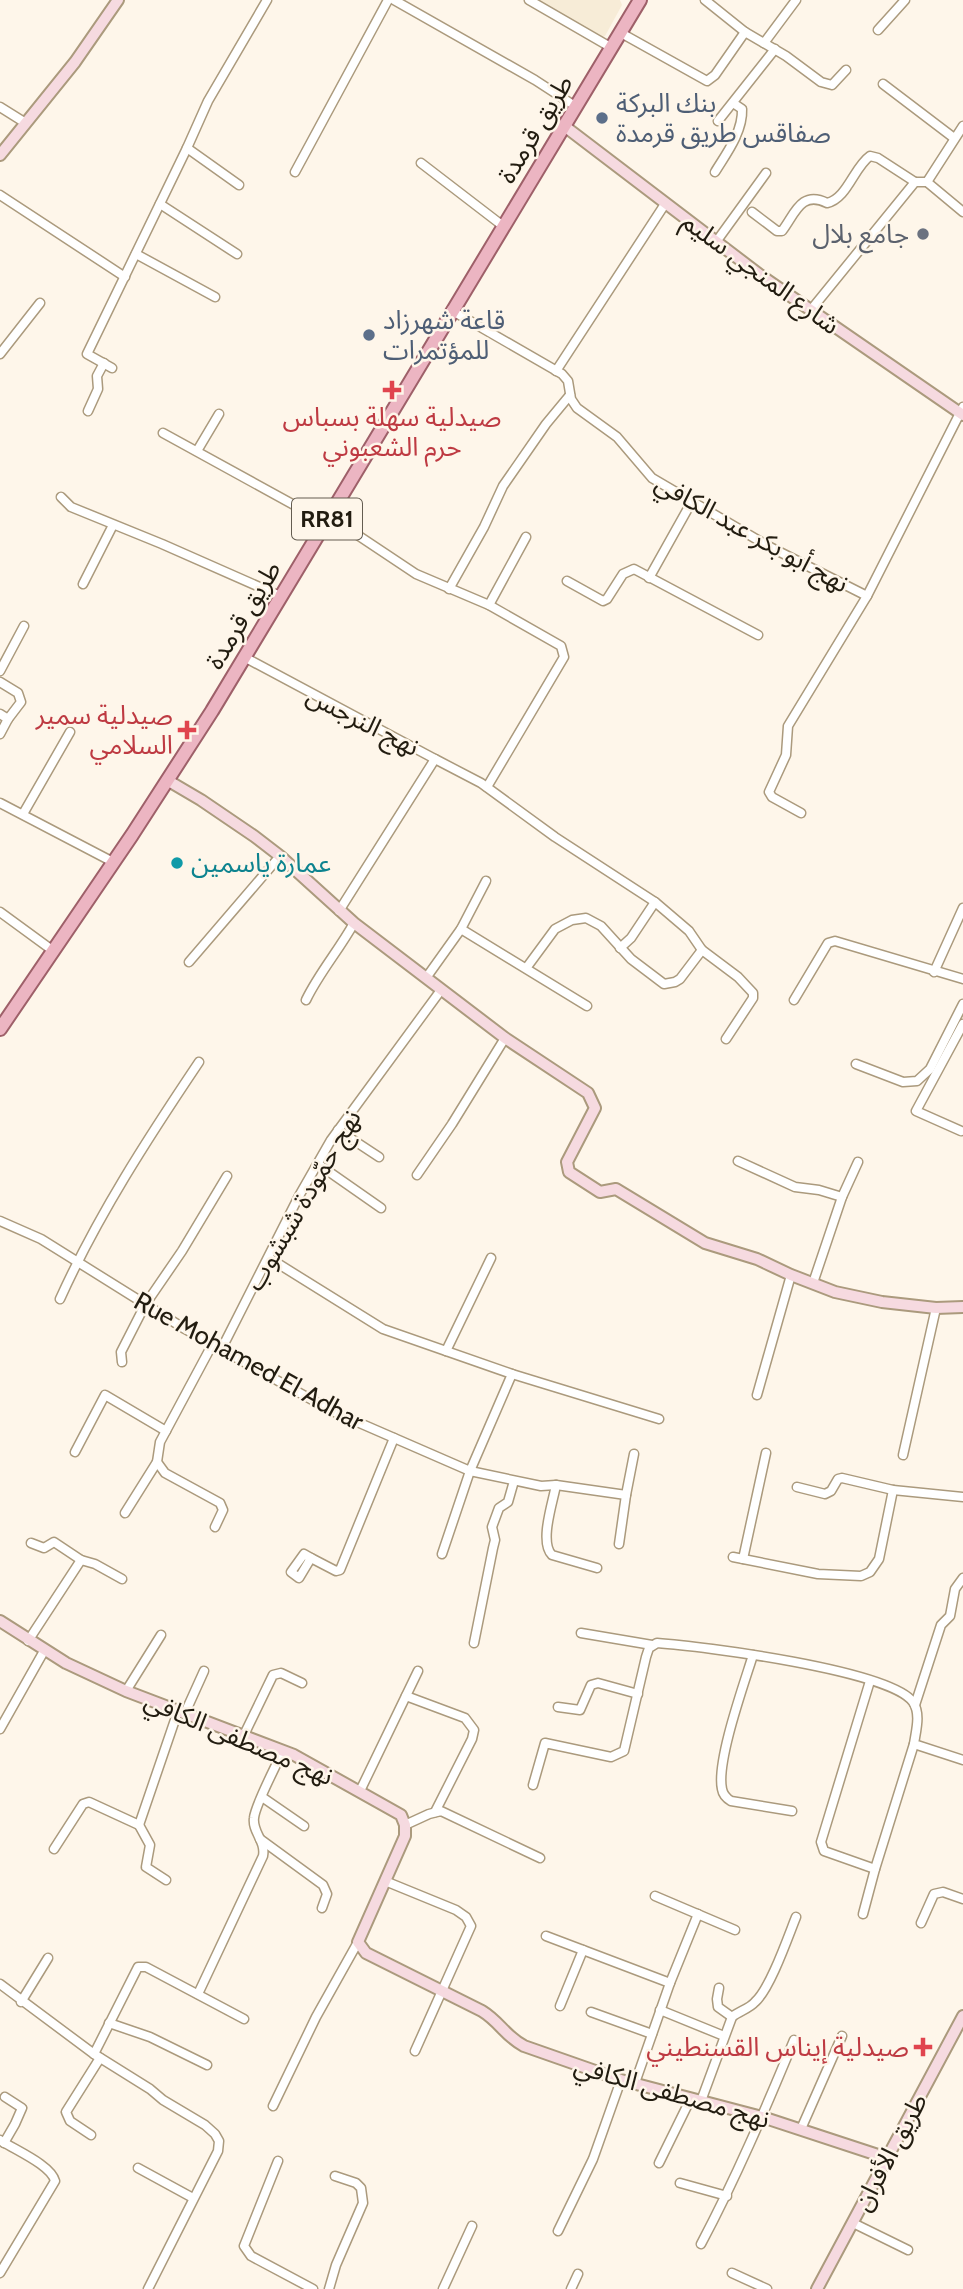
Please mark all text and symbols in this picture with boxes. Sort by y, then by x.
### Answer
street label: طريق قرمدة [490,69,580,189]
place label: بنك البركة صفاقس طريق قرمدة [616,87,831,149]
marker: بنك البركة صفاقس طريق قرمدة [594,110,610,126]
street label: شارع المنجي سليم [673,205,846,344]
place label: جامع بلال [812,218,909,254]
marker: جامع بلال [915,226,931,242]
place label: قاعة شهرزاد للمؤتمرات [383,304,505,366]
marker: قاعة شهرزاد للمؤتمرات [361,327,377,343]
marker: صيدلية سهلة بسباس حرم الشعبوني [384,382,400,398]
place label: صيدلية سهلة بسباس حرم الشعبوني [283,401,501,467]
street label: نهج أبو بكر عبد الكافي [648,466,855,603]
road number: RR81 [292,498,362,540]
street label: طريق قرمدة [198,555,288,675]
street label: نهج النرجس [299,679,425,767]
place label: صيدلية سمير السلامي [35,699,173,765]
marker: صيدلية سمير السلامي [179,722,195,738]
place label: عمارة ياسمين [191,847,331,879]
marker: عمارة ياسمين [169,855,185,871]
street label: نهج حمّودة شبشوب [238,1104,371,1298]
street label: Rue Mohamed El Adhar [129,1285,370,1438]
street label: نهج مصطفى الكافي [138,1684,338,1796]
place label: صيدلية إيناس القسنطيني [646,2031,909,2067]
marker: صيدلية إيناس القسنطيني [915,2039,931,2055]
street label: نهج مصطفى الكافي [569,2049,774,2139]
street label: طريق الأفران [846,2088,934,2216]

